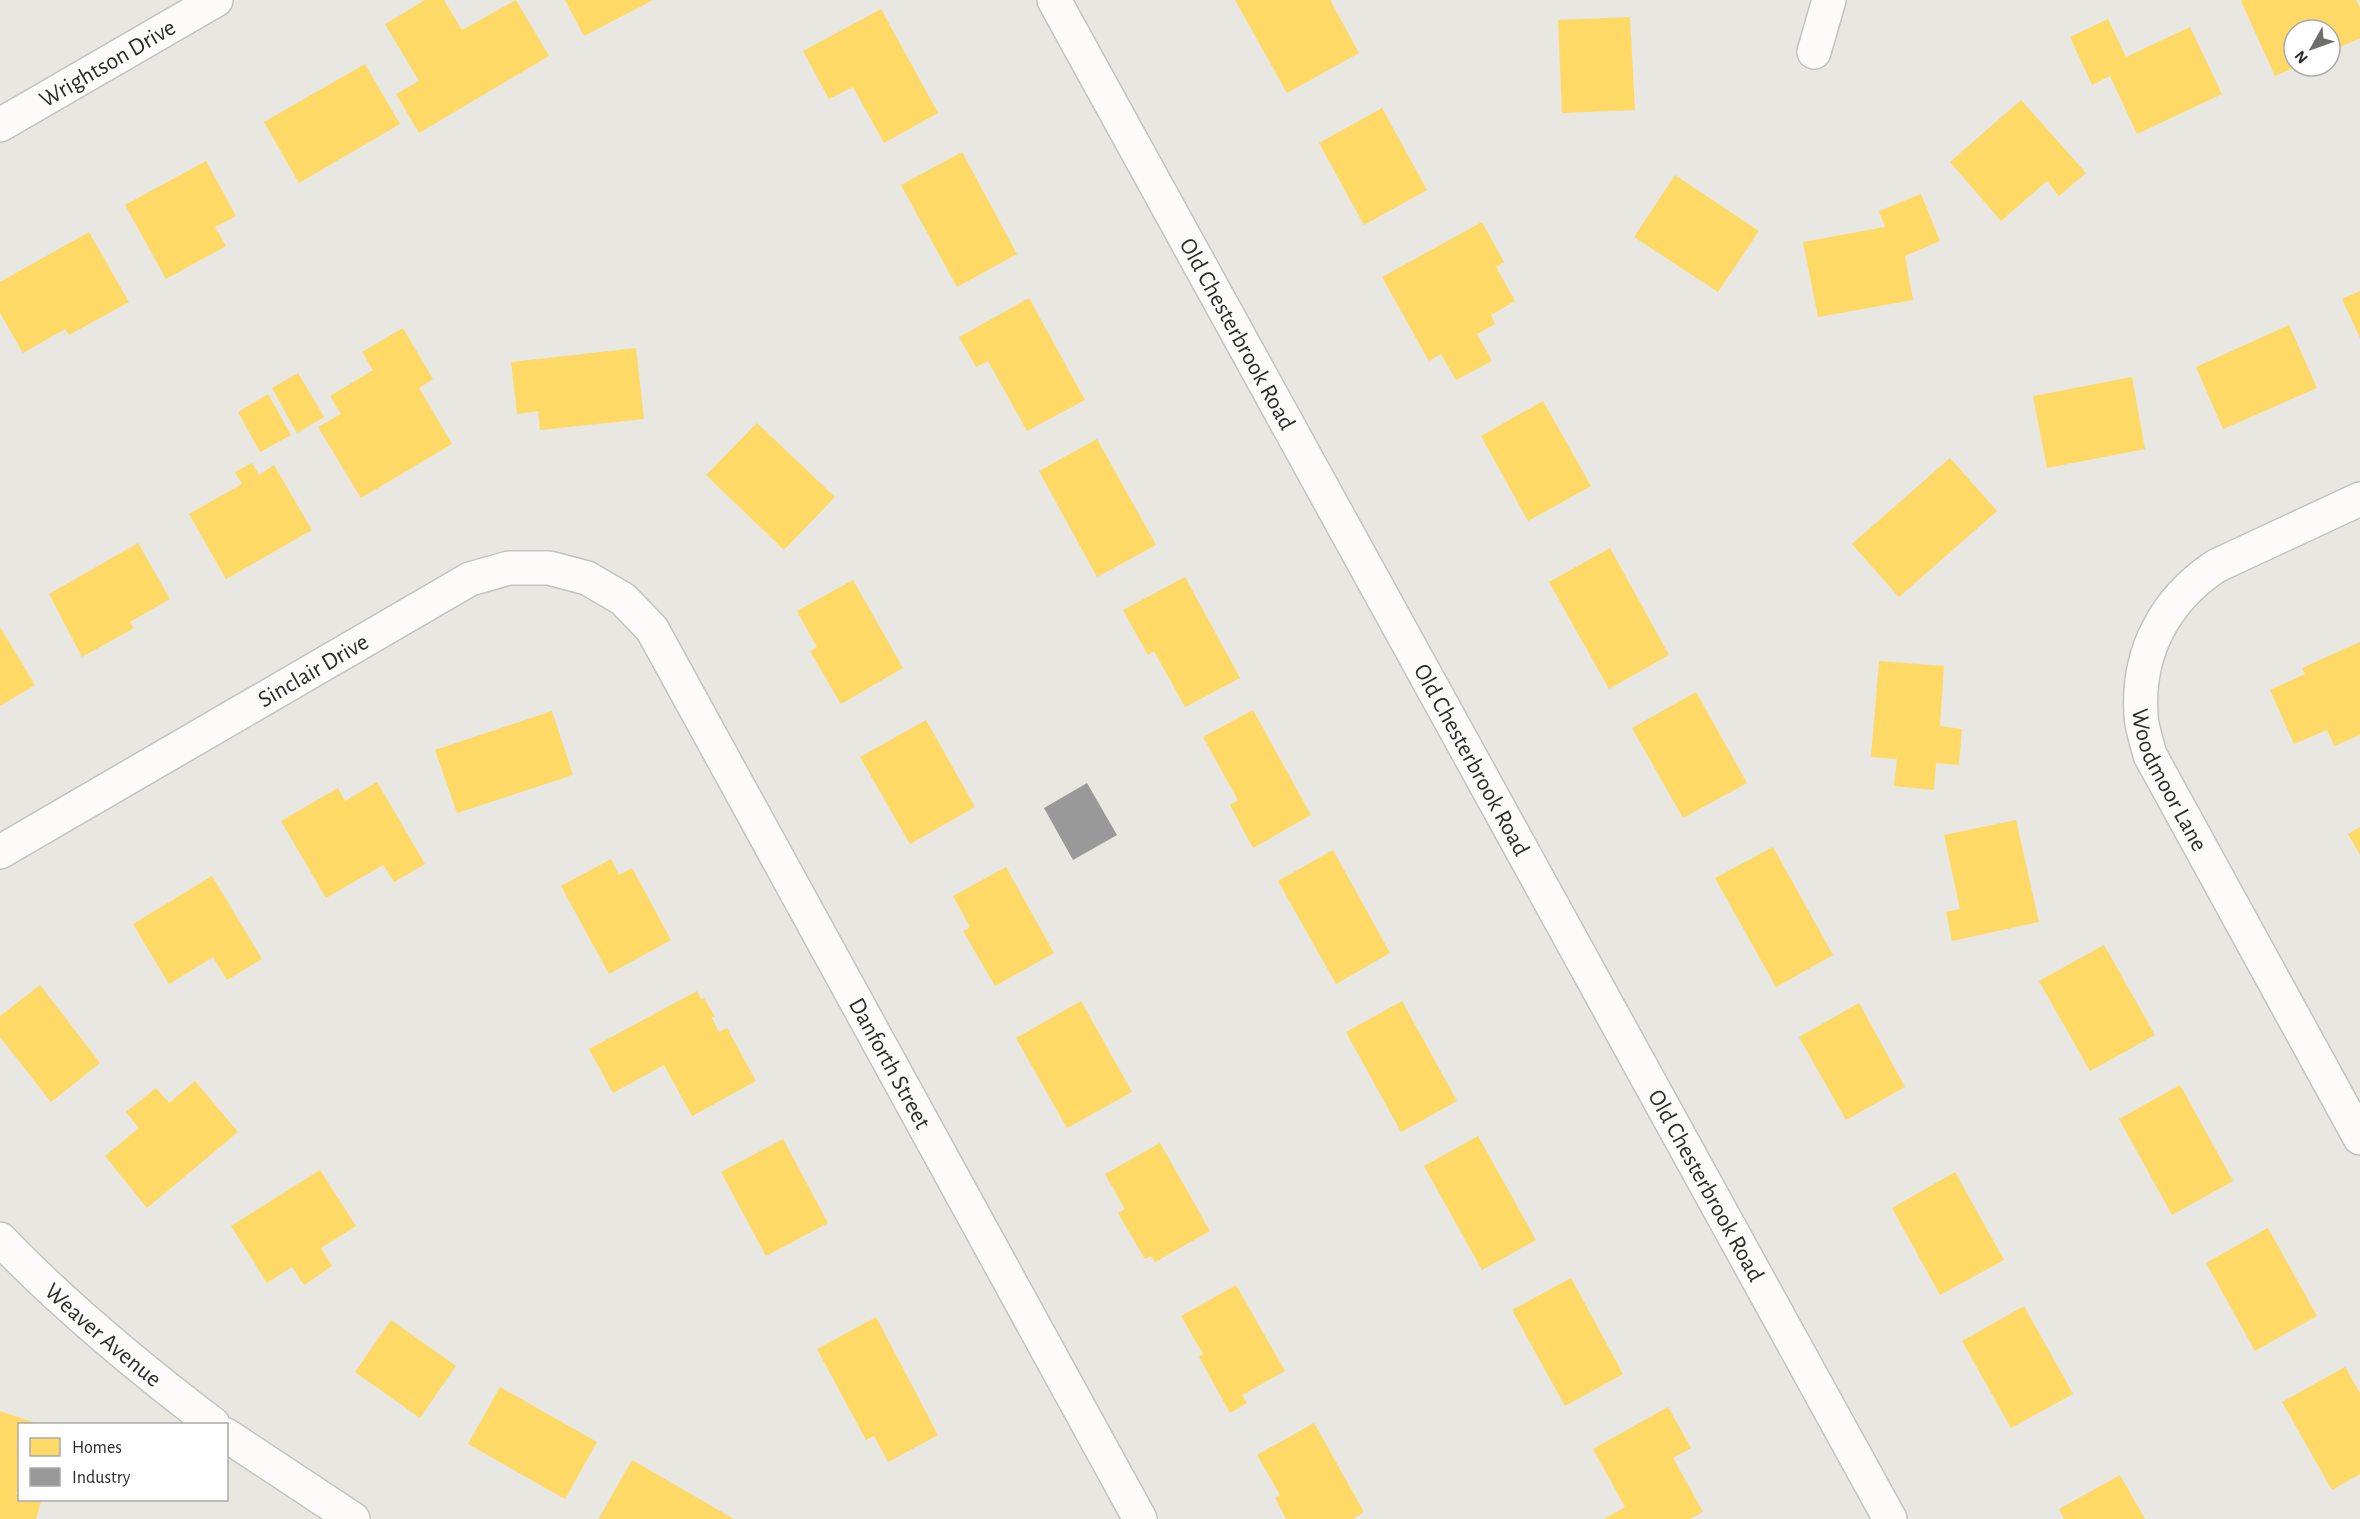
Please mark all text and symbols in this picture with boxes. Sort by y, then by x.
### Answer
street label: Wrightson Drive [36,15,180,112]
north arrow [2282,18,2342,78]
text: N [2292,48,2311,66]
street label: Old Chesterbrook Road [1175,234,1299,434]
street label: Sinclair Drive [254,630,373,712]
street label: Old Chesterbrook Road [1409,660,1533,860]
street label: Woodmoor Lane [2127,707,2211,855]
street label: Danforth Street [844,994,935,1134]
street label: Old Chesterbrook Road [1643,1086,1768,1286]
street label: Weaver Avenue [40,1279,165,1392]
legend [18,1423,228,1501]
text: Homes [72,1439,122,1457]
text: Industry [72,1469,131,1487]

